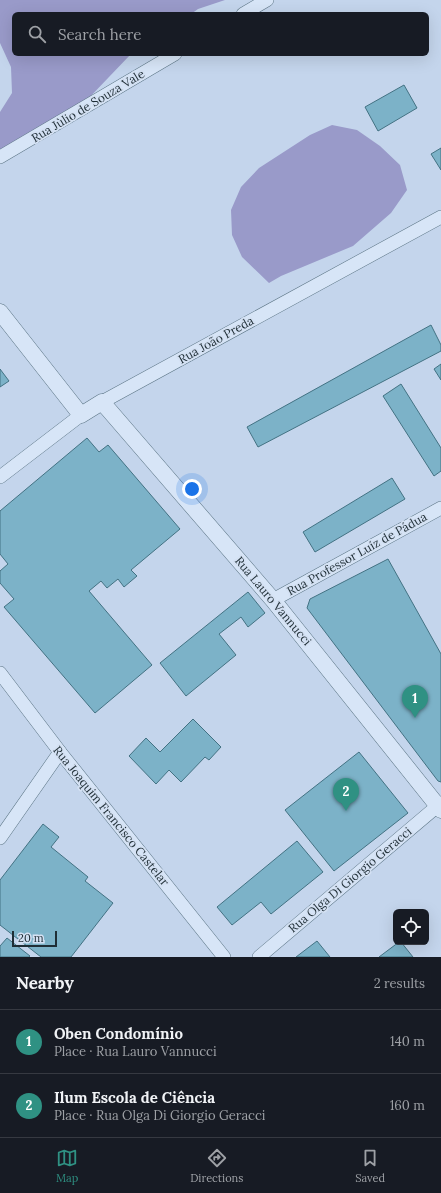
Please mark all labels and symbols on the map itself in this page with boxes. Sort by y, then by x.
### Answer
street label: Rua Jùlio de Souza Vale [28,66,147,145]
street label: Rua João Preda [175,313,256,366]
your location [182,479,202,499]
street label: Rua Professor Luíz de Pádua [284,509,429,598]
street label: Rua Lauro Vannucci [232,553,315,648]
pin: 1 [402,685,428,718]
street label: Rua Joaquim Francisco Castelar [50,743,173,889]
pin: 2 [333,778,359,811]
street label: Rua Olga Di Giorgio Geracci [285,824,414,936]
scale bar [12,929,57,948]

